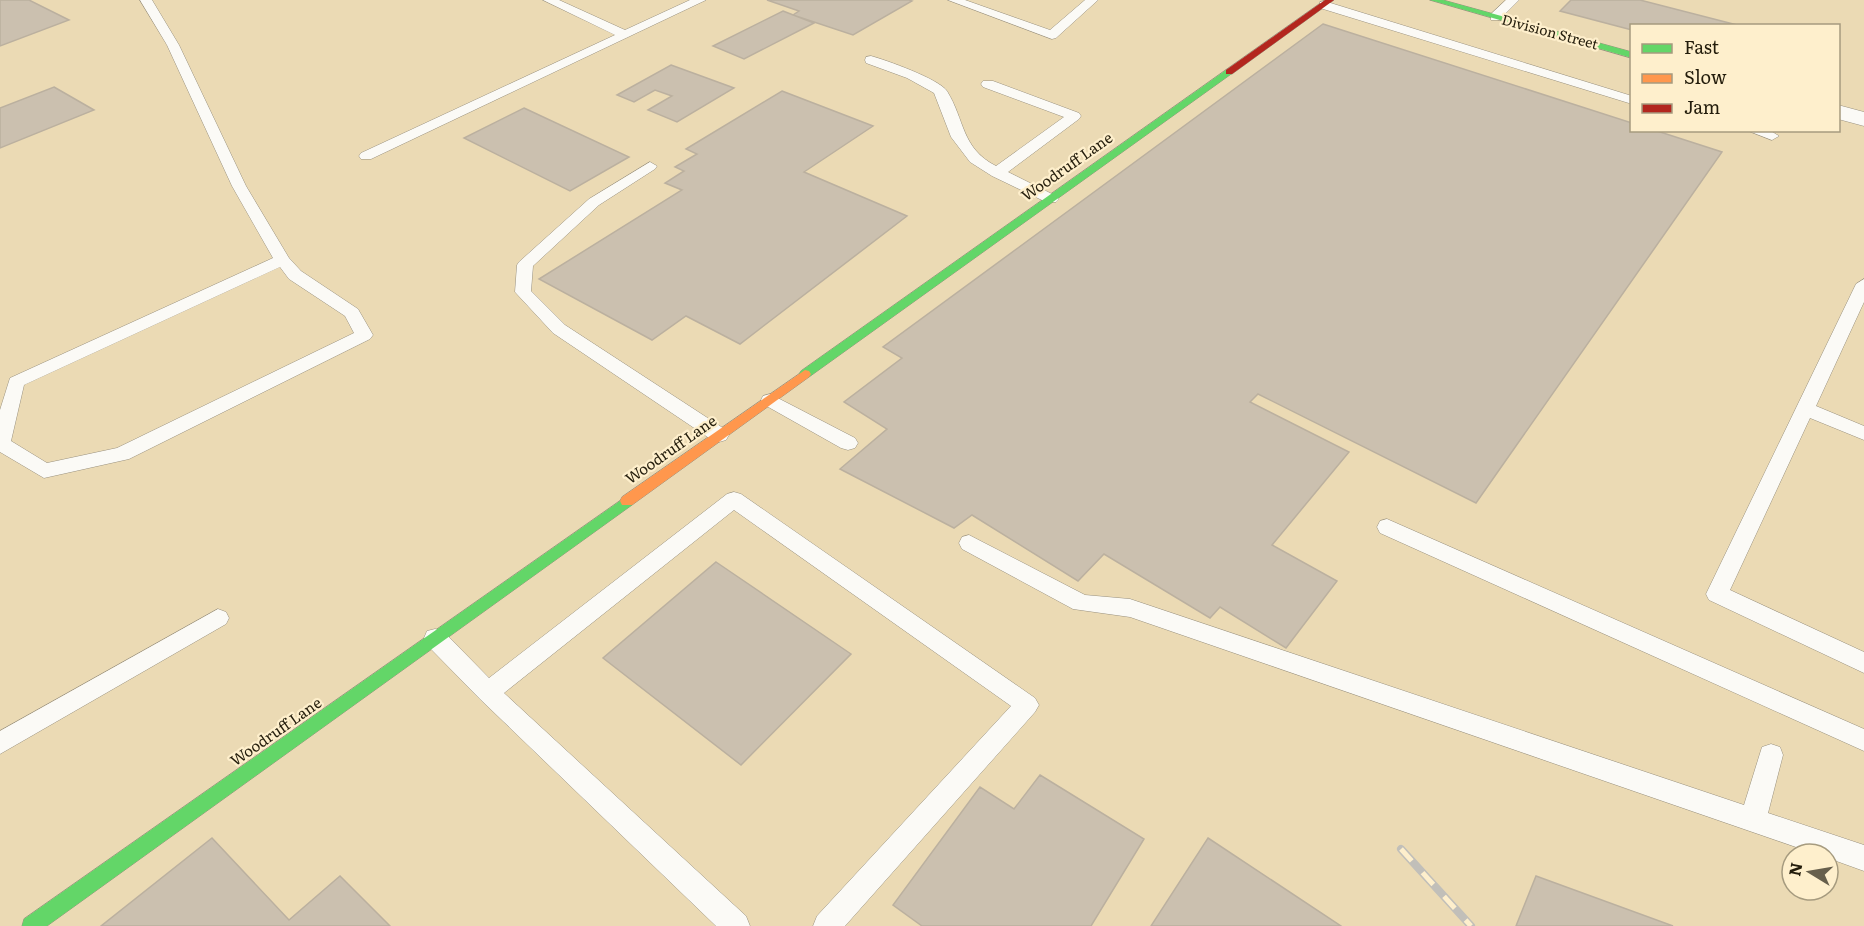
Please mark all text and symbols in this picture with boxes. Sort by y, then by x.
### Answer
street label: Division Street [1500,9,1601,54]
legend [1630,24,1840,132]
text: Fast [1684,33,1720,60]
text: Slow [1684,63,1727,90]
text: Jam [1684,93,1720,120]
street label: Woodruff Lane [1016,125,1117,206]
street label: Woodruff Lane [620,408,721,489]
street label: Woodruff Lane [225,690,326,771]
north arrow [1780,842,1840,902]
text: N [1781,860,1807,878]

